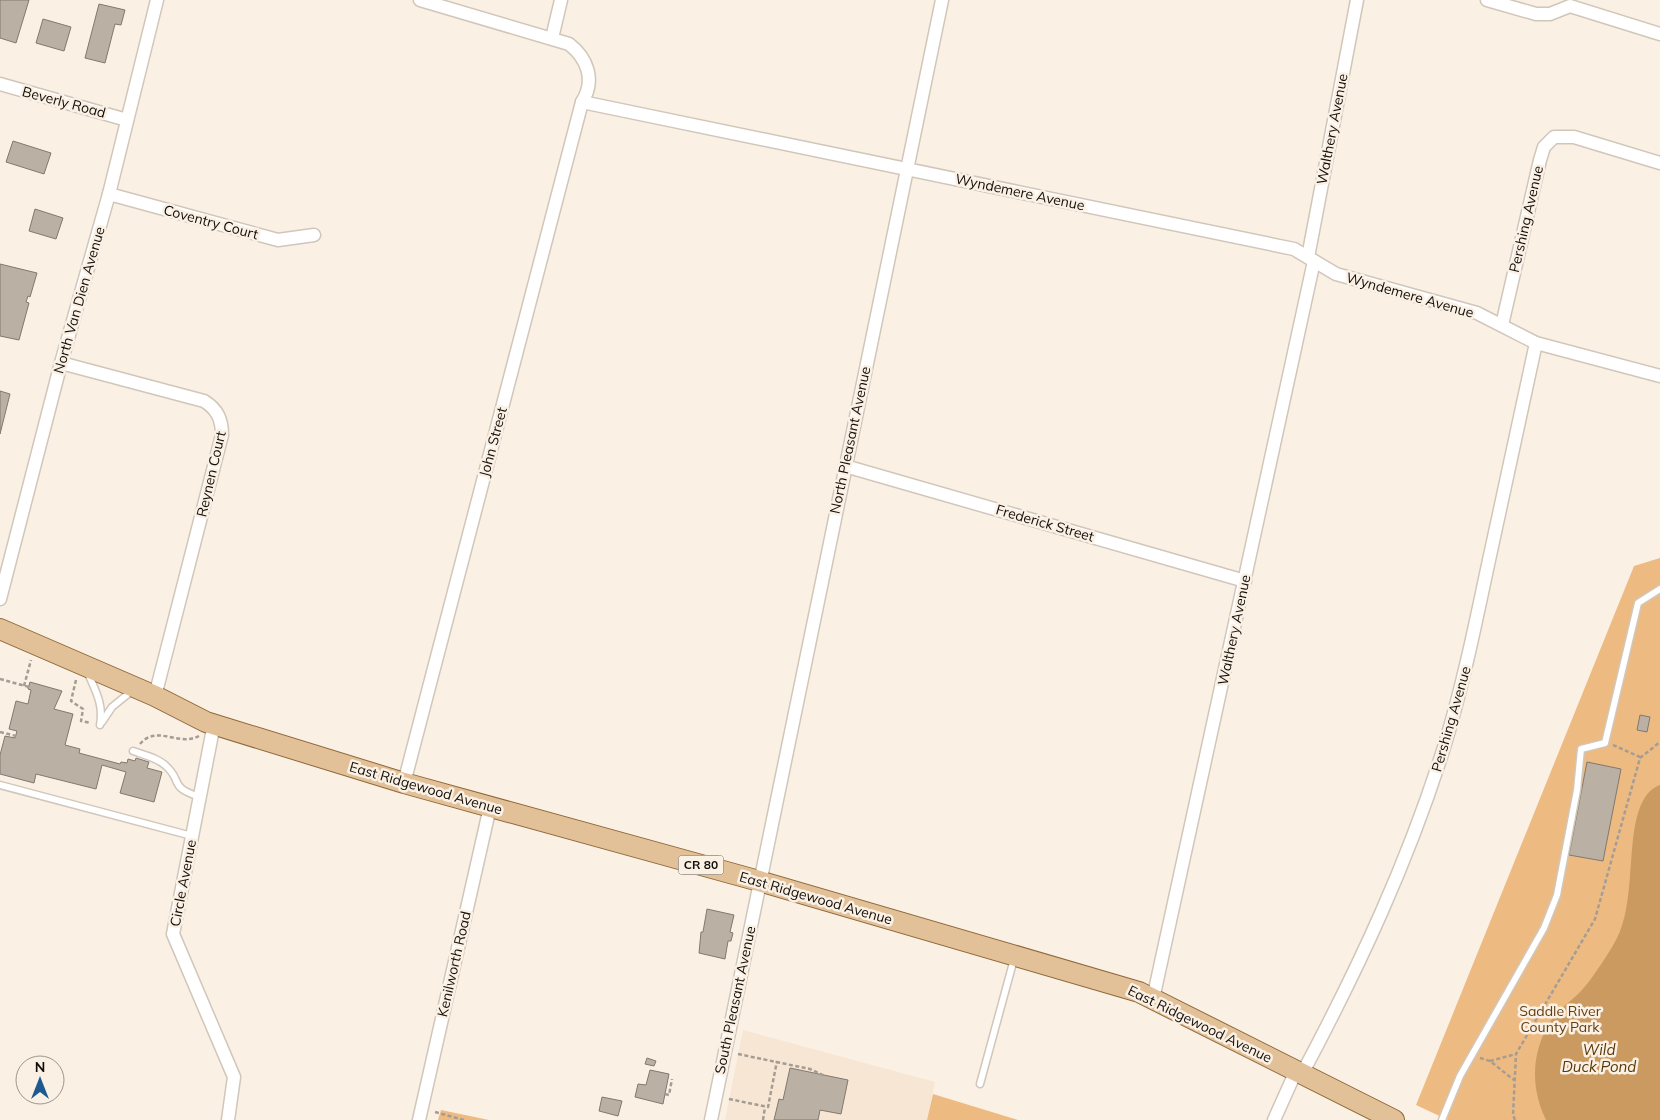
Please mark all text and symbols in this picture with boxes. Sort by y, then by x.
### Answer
street label: Walthery Avenue [1312,72,1352,186]
street label: Beverly Road [20,82,108,122]
street label: Pershing Avenue [1505,164,1547,274]
street label: Wyndemere Avenue [954,169,1086,215]
street label: Coventry Court [162,201,260,243]
street label: North Van Dien Avenue [49,225,109,375]
street label: Wyndemere Avenue [1344,268,1476,322]
street label: North Pleasant Avenue [826,365,874,515]
street label: John Street [475,405,511,479]
street label: Reynen Court [192,429,230,519]
street label: Frederick Street [994,500,1096,546]
street label: Walthery Avenue [1213,573,1255,687]
street label: Pershing Avenue [1427,664,1475,774]
street label: East Ridgewood Avenue [347,758,505,818]
street label: Circle Avenue [166,838,200,928]
road number: CR 80 [678,856,724,874]
street label: East Ridgewood Avenue [737,868,895,928]
street label: Kenilworth Road [433,909,475,1019]
street label: South Pleasant Avenue [711,924,759,1076]
street label: East Ridgewood Avenue [1125,981,1275,1067]
park label: Saddle River County Park [1519,1002,1602,1036]
water label: Wild Duck Pond [1562,1040,1636,1076]
north arrow [15,1055,65,1105]
text: N [35,1058,45,1076]

